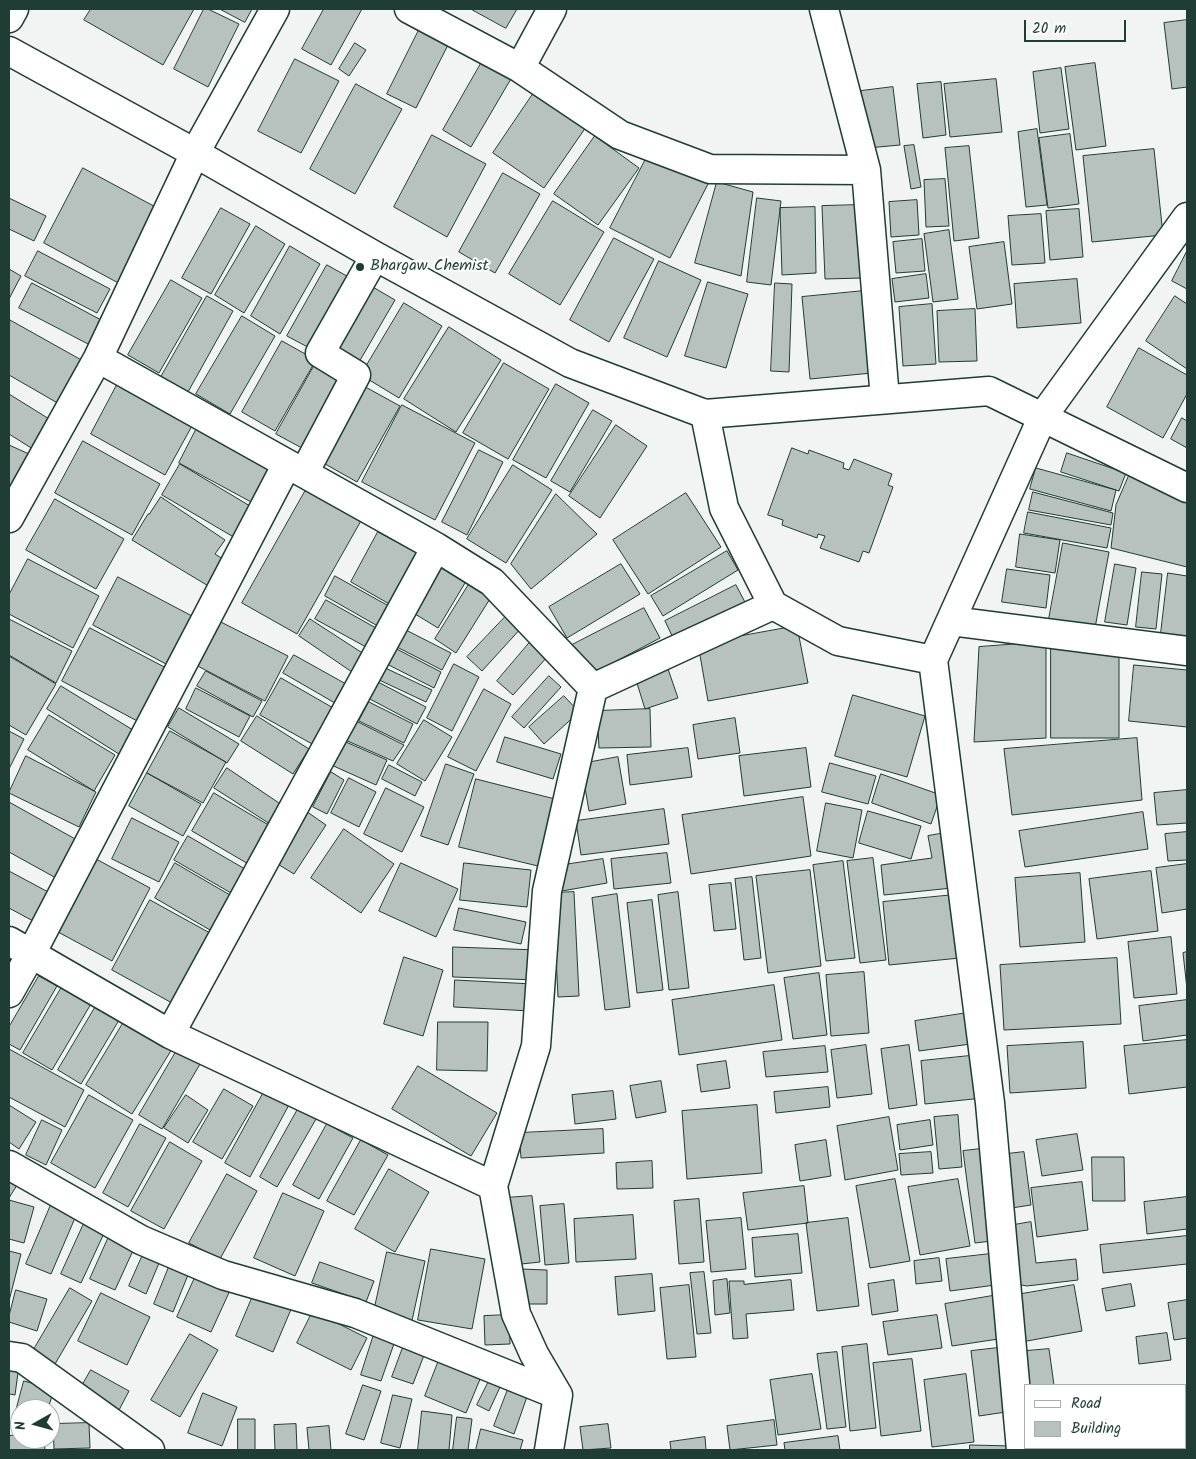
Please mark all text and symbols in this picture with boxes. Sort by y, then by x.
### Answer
scale bar [1026,10,1128,42]
text: 20 m [1032,17,1066,41]
place label: Bhargaw Chemist [370,257,489,277]
marker: Bhargaw Chemist [354,261,366,273]
legend [1024,1384,1186,1449]
text: Road [1071,1392,1101,1416]
north arrow [10,1399,60,1449]
text: Building [1071,1417,1121,1441]
text: N [10,1420,33,1431]

